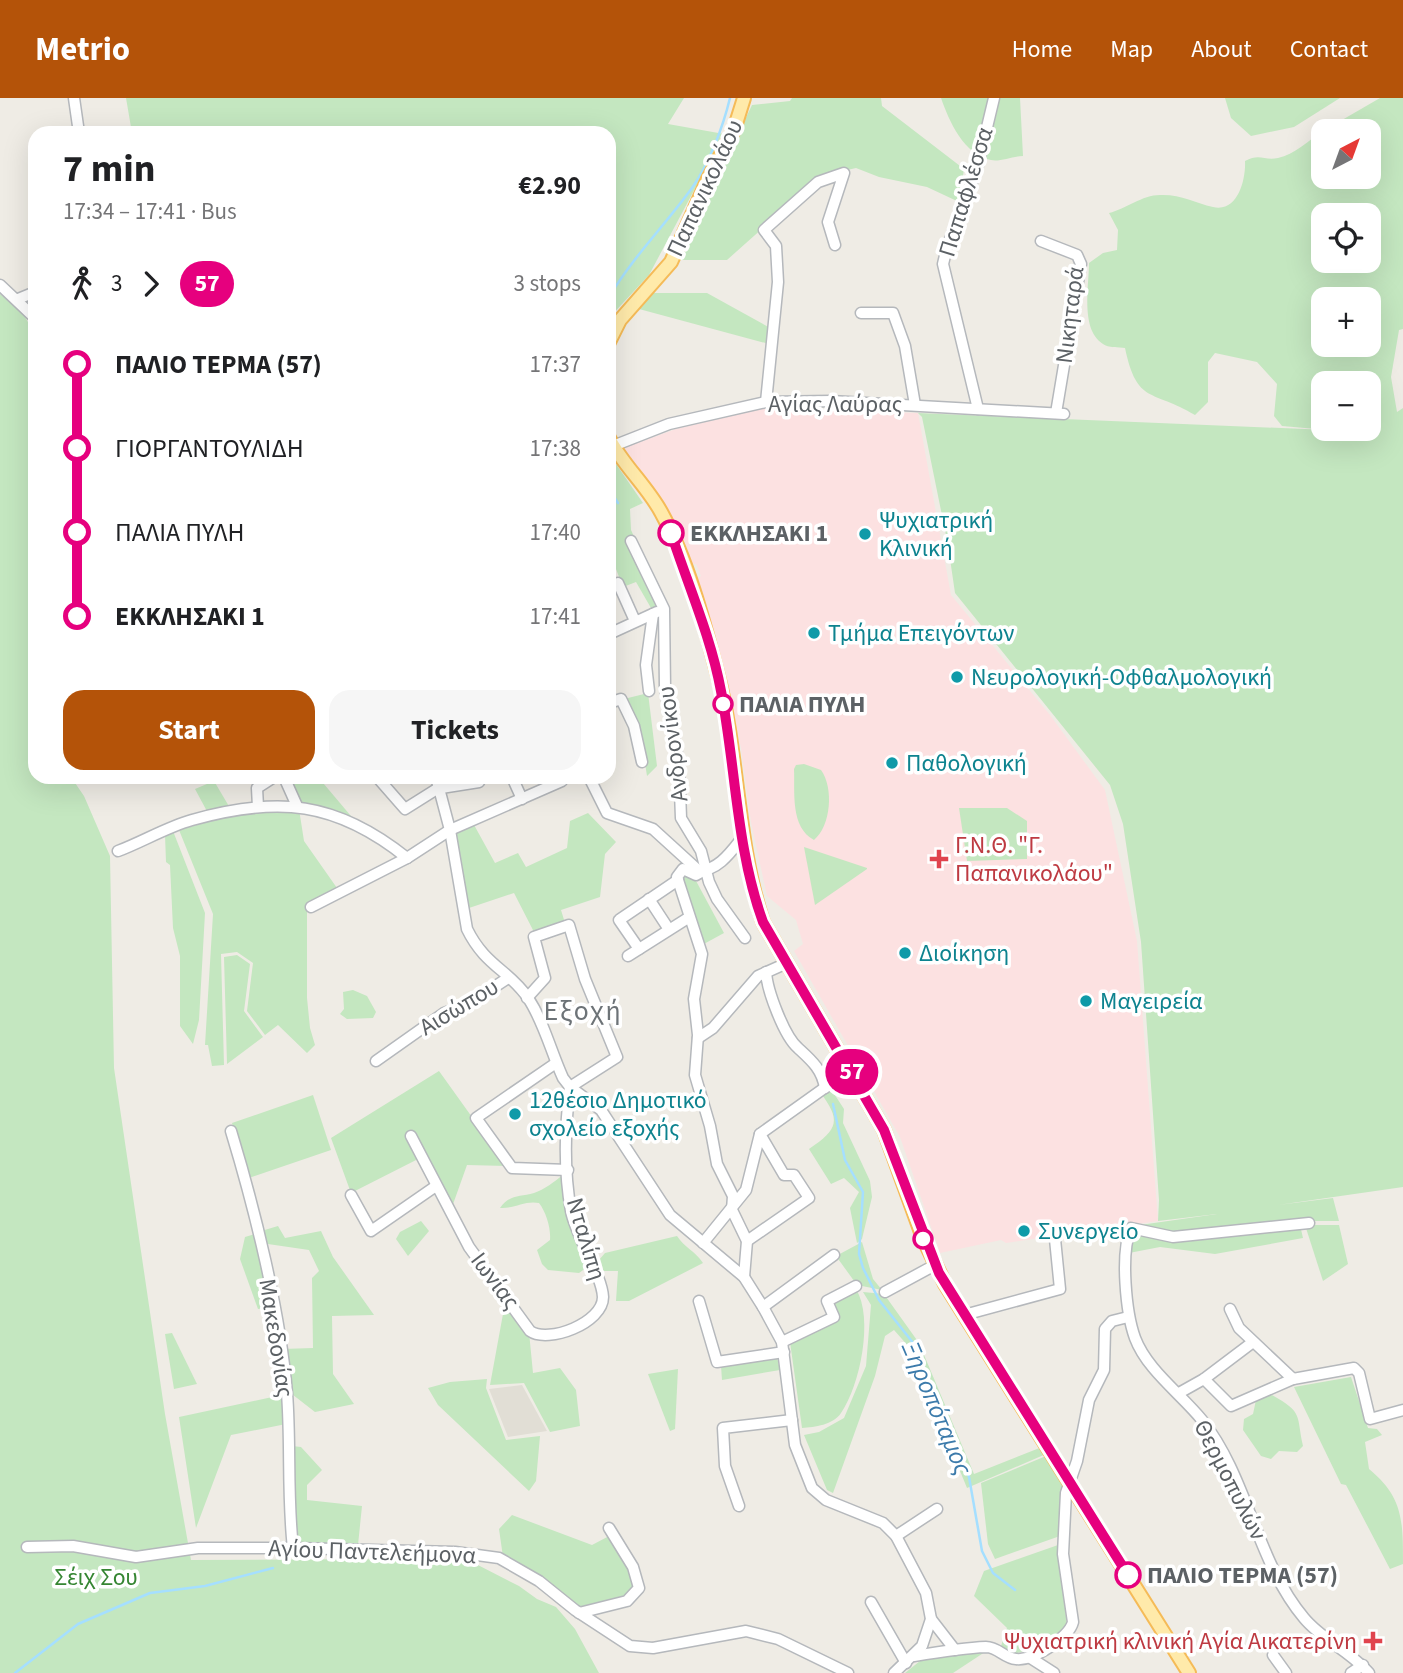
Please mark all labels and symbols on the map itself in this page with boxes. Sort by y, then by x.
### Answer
street label: Παπανικολάου [658,114,752,262]
north arrow [1311,119,1381,189]
street label: Παπαφλέσσα [930,122,1002,261]
street label: Νικηταρά [1047,264,1093,365]
street label: Αγίας Λαύρας [768,387,902,422]
place label: Ψυχιατρική Κλινική [879,503,993,566]
place label: ΕΚΚΛΗΣΑΚΙ 1 [690,516,828,551]
marker: ΕΚΚΛΗΣΑΚΙ 1 [658,520,684,546]
marker: Ψυχιατρική Κλινική [857,526,873,542]
place label: Τμήμα Επειγόντων [828,616,1015,651]
marker: Τμήμα Επειγόντων [806,625,822,641]
place label: Νευρολογική-Οφθαλμολογική [971,660,1272,695]
marker: Νευρολογική-Οφθαλμολογική [949,669,965,685]
street label: Ανδρονίκου [649,684,697,804]
place label: ΠΑΛΙΑ ΠΥΛΗ [739,687,865,722]
marker: ΠΑΛΙΑ ΠΥΛΗ [713,694,733,714]
place label: Παθολογική [906,746,1027,781]
marker: Παθολογική [884,755,900,771]
place label: Γ.Ν.Θ. "Γ. Παπανικολάου" [955,828,1113,891]
marker: Γ.Ν.Θ. "Γ. Παπανικολάου" [929,849,949,869]
place label: Διοίκηση [919,936,1009,971]
marker: Διοίκηση [897,945,913,961]
street label: Αισώπου [412,969,506,1045]
place label: Μαγειρεία [1100,984,1203,1019]
district label: Εξοχή [543,991,623,1031]
marker: Μαγειρεία [1078,993,1094,1009]
line badge: 57 [820,1049,884,1095]
place label: 12θέσιο Δημοτικό σχολείο εξοχής [529,1083,707,1146]
marker: 12θέσιο Δημοτικό σχολείο εξοχής [507,1106,523,1122]
street label: Νταλίπη [557,1194,615,1284]
place label: Συνεργείο [1038,1214,1139,1249]
marker: Συνεργείο [1016,1223,1032,1239]
unlabelled marker [913,1229,933,1249]
street label: Ιωνίας [462,1245,528,1317]
street label: Μακεδονίας [249,1276,303,1400]
water label: Ξηροπόταμος [892,1335,982,1481]
street label: Θερμοπυλών [1185,1414,1275,1546]
street label: Αγίου Παντελεήμονα [268,1531,477,1573]
place label: ΠΑΛΙΟ ΤΕΡΜΑ (57) [1147,1558,1338,1593]
park label: Σέιχ Σου [54,1560,138,1595]
marker: ΠΑΛΙΟ ΤΕΡΜΑ (57) [1115,1562,1141,1588]
place label: Ψυχιατρική κλινική Αγία Αικατερίνη [1004,1624,1357,1659]
marker: Ψυχιατρική κλινική Αγία Αικατερίνη [1363,1631,1383,1651]

